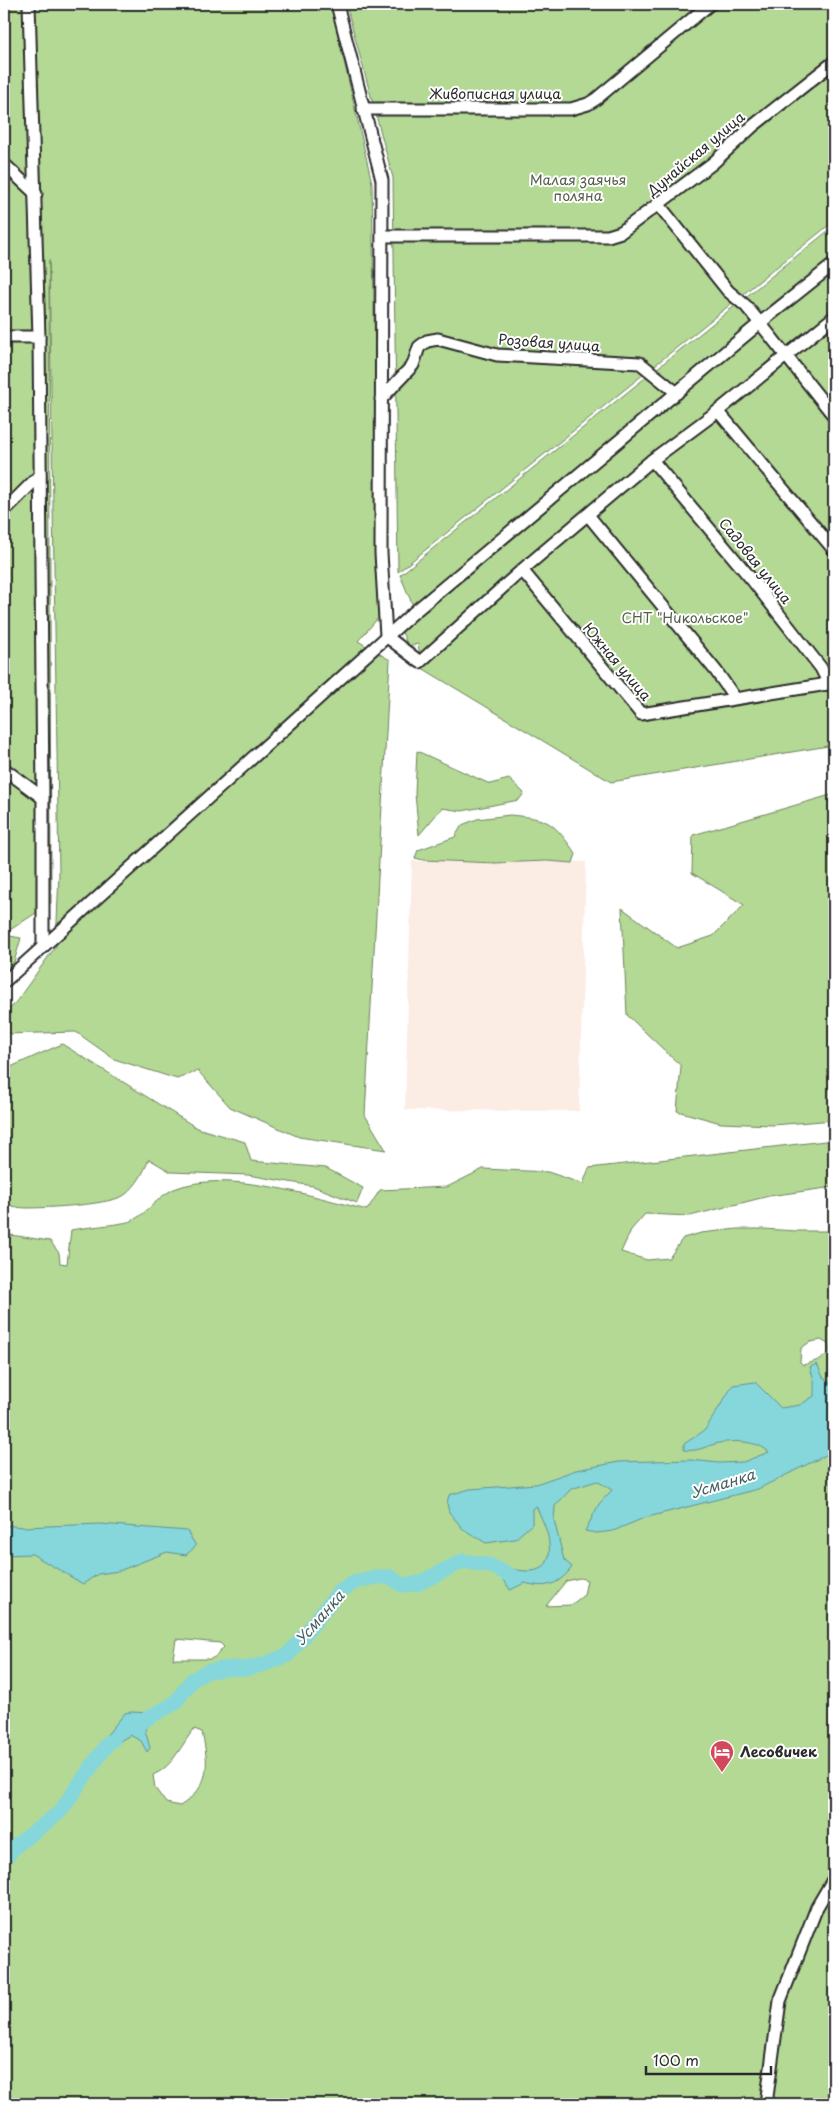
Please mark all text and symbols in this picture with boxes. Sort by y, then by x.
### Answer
street label: Живописная улица [429,83,561,104]
street label: Дунайская улица [641,106,749,201]
park label: Малая заячья поляна [530,169,626,206]
street label: Розовая улица [497,328,601,357]
street label: Садовая улица [714,513,797,608]
park label: СНТ "Никольское" [622,607,748,628]
street label: Южная улица [578,618,656,705]
water label: Усманка [688,1462,758,1503]
water label: Усманка [289,1584,350,1649]
hotel icon: Лесовичек [709,1739,735,1773]
place label: Лесовичек [740,1741,817,1762]
scale bar [646,2043,770,2075]
text: 100 m [653,2048,699,2071]

